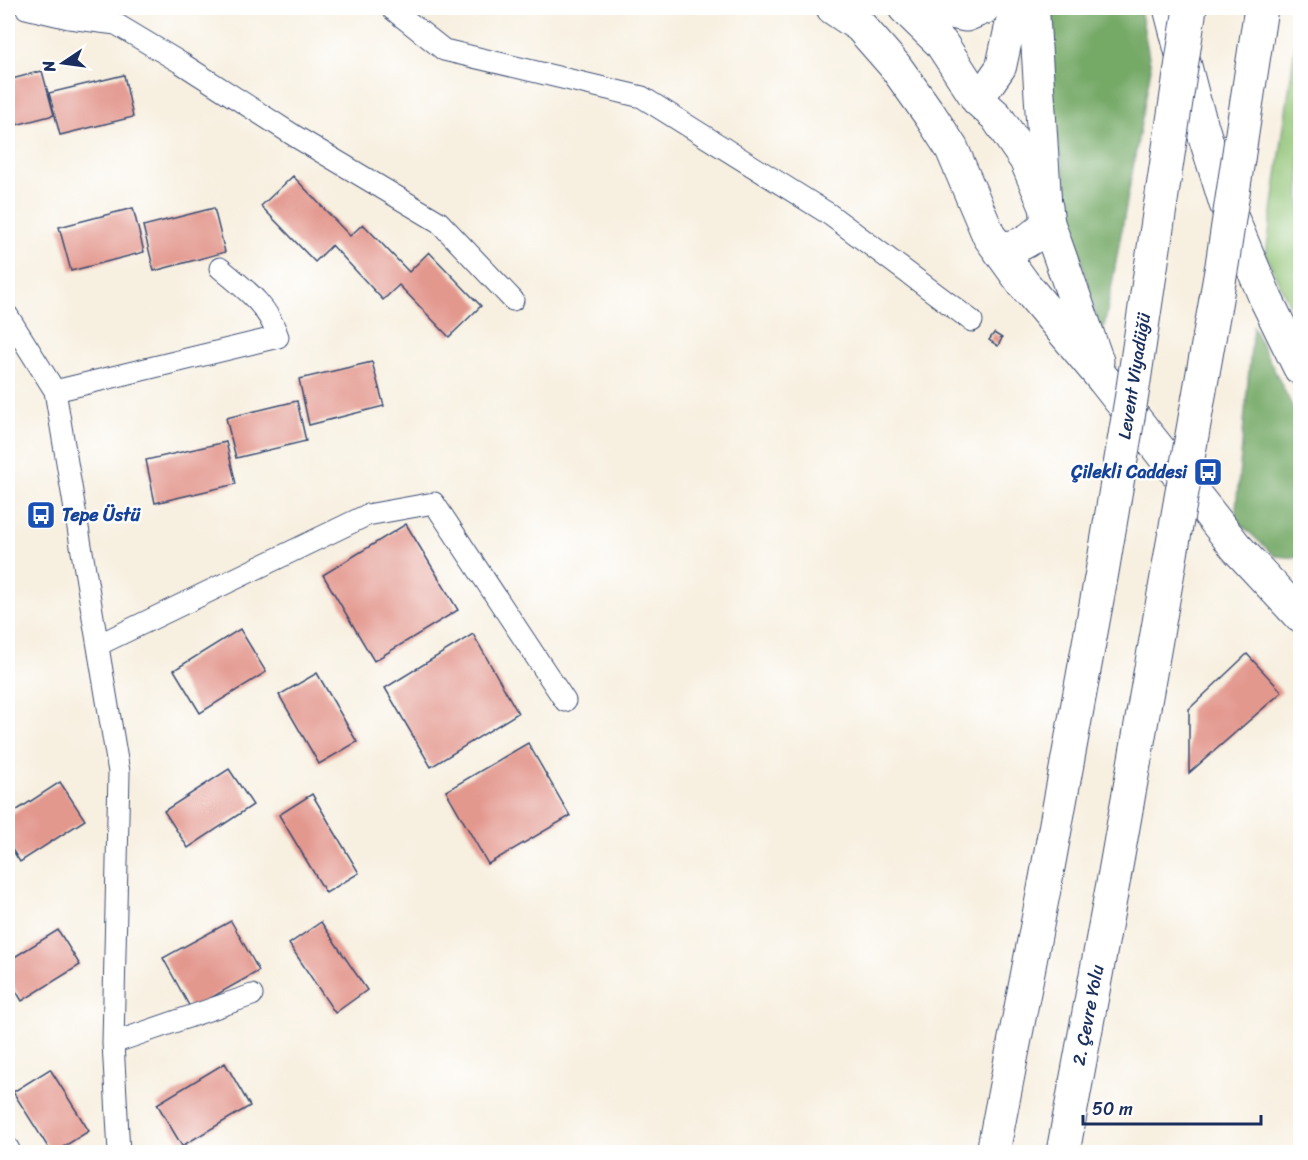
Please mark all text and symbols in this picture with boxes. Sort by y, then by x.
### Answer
north arrow [33,33,93,93]
text: N [33,57,64,76]
street label: Levent Viyadüğü [1108,310,1160,442]
place label: Çilekli Caddesi [1070,456,1188,488]
bus stop icon: Çilekli Caddesi [1192,456,1224,488]
bus stop icon: Tepe Üstü [25,499,57,531]
place label: Tepe Üstü [62,499,142,531]
street label: 2. Çevre Yolu [1063,961,1114,1068]
scale bar [1083,1088,1262,1126]
text: 50 m [1092,1093,1133,1125]

